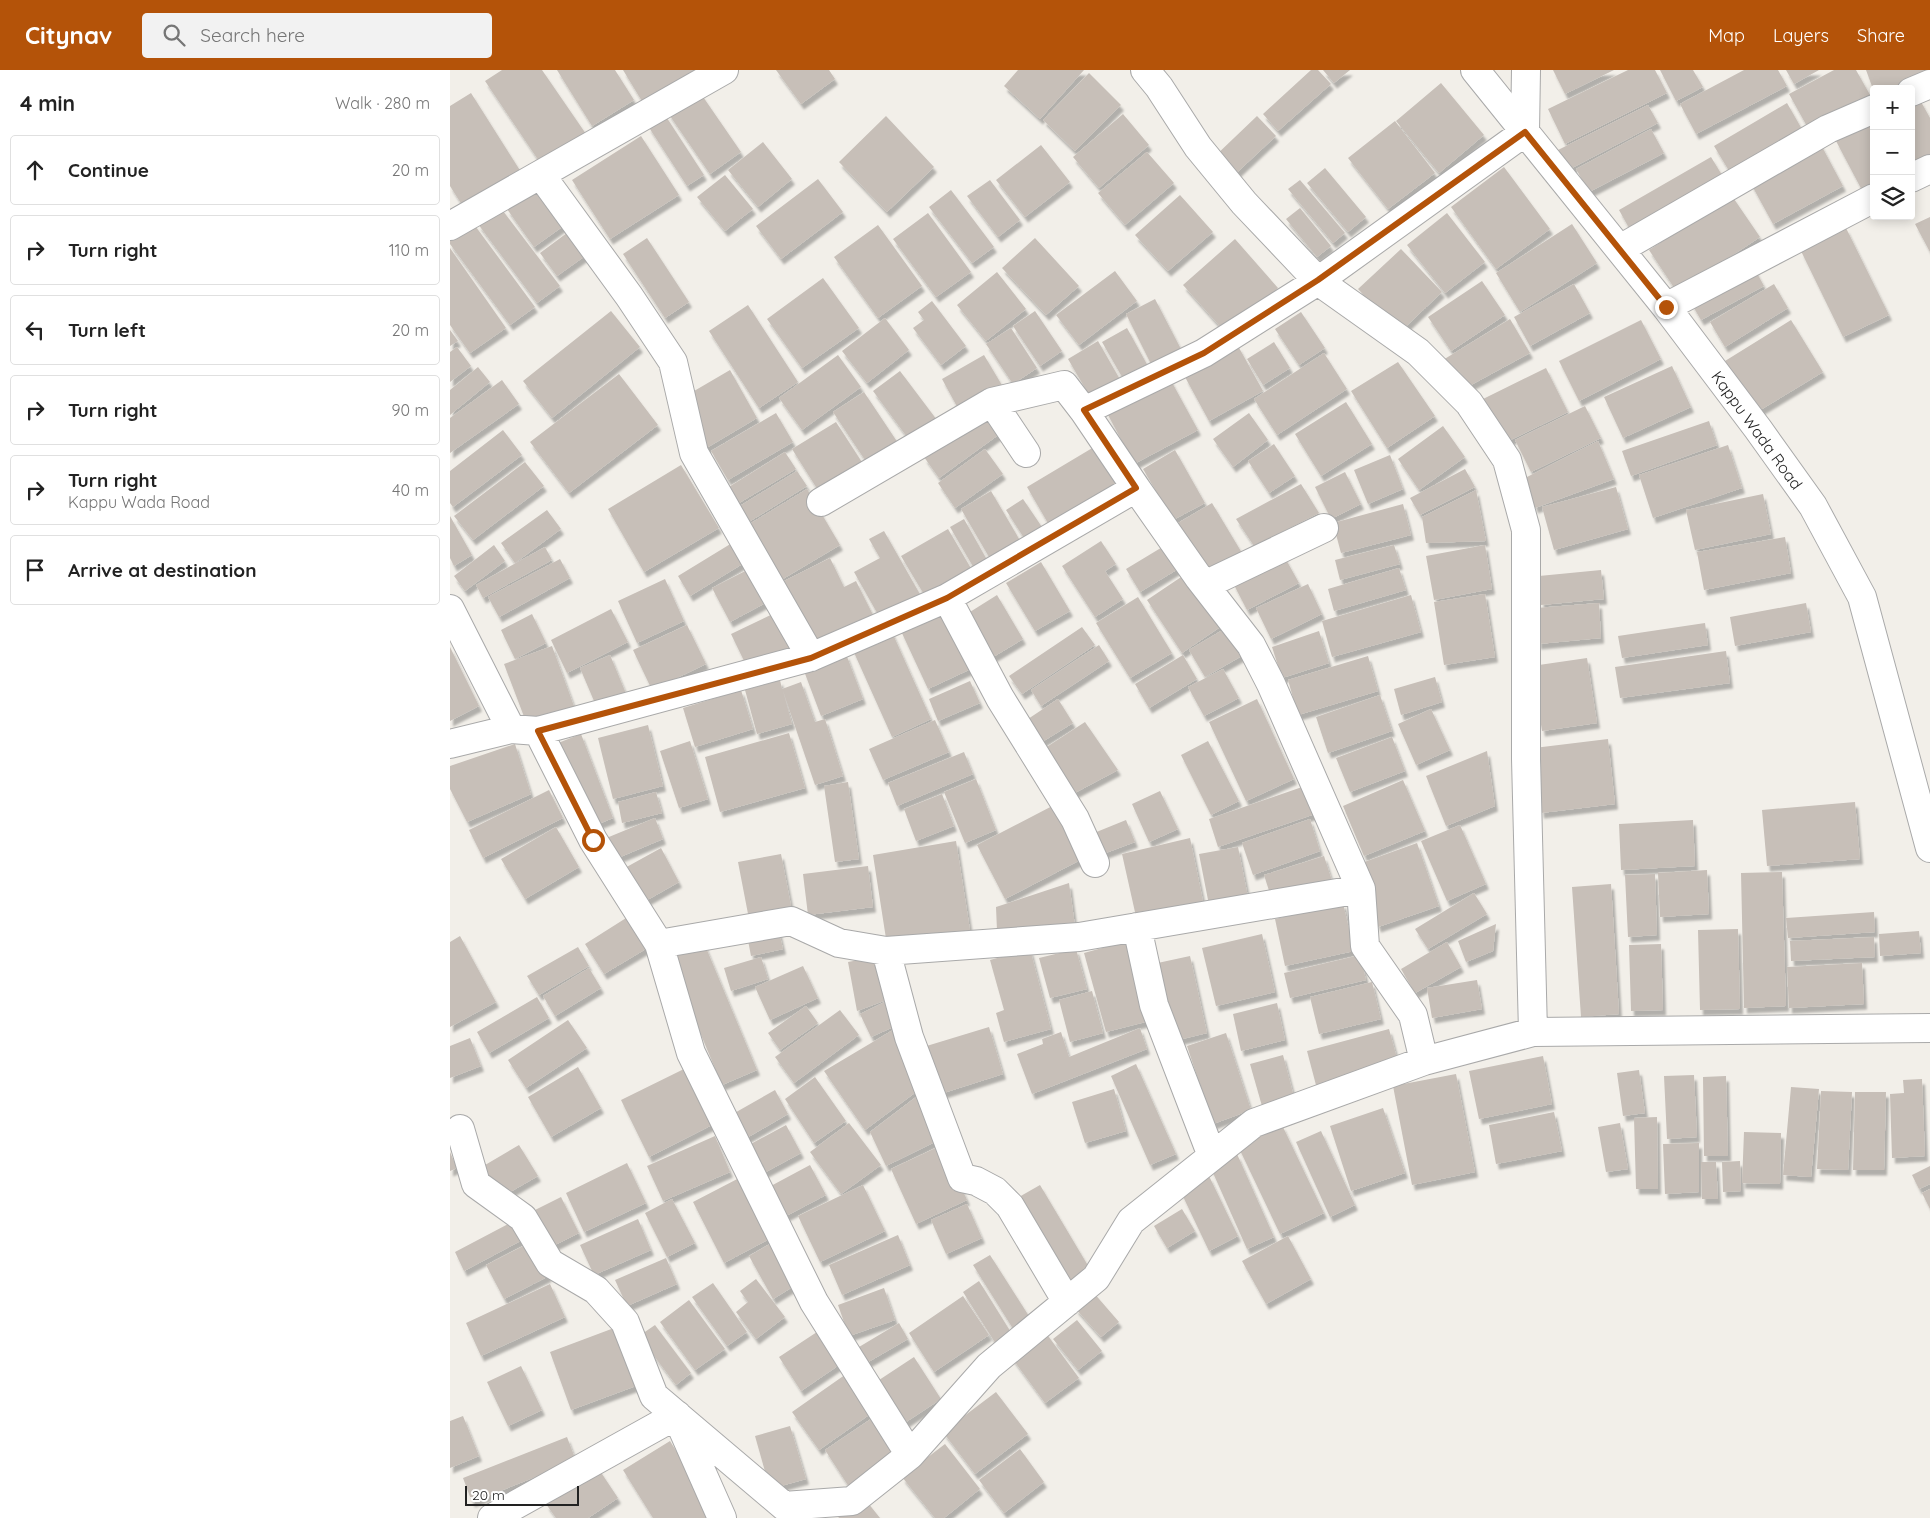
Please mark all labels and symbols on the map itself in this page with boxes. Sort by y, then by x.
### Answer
route end [1655,296,1678,319]
street label: Kappu Wada Road [1707,367,1807,493]
route start [582,829,605,852]
scale bar [465,1483,579,1506]

